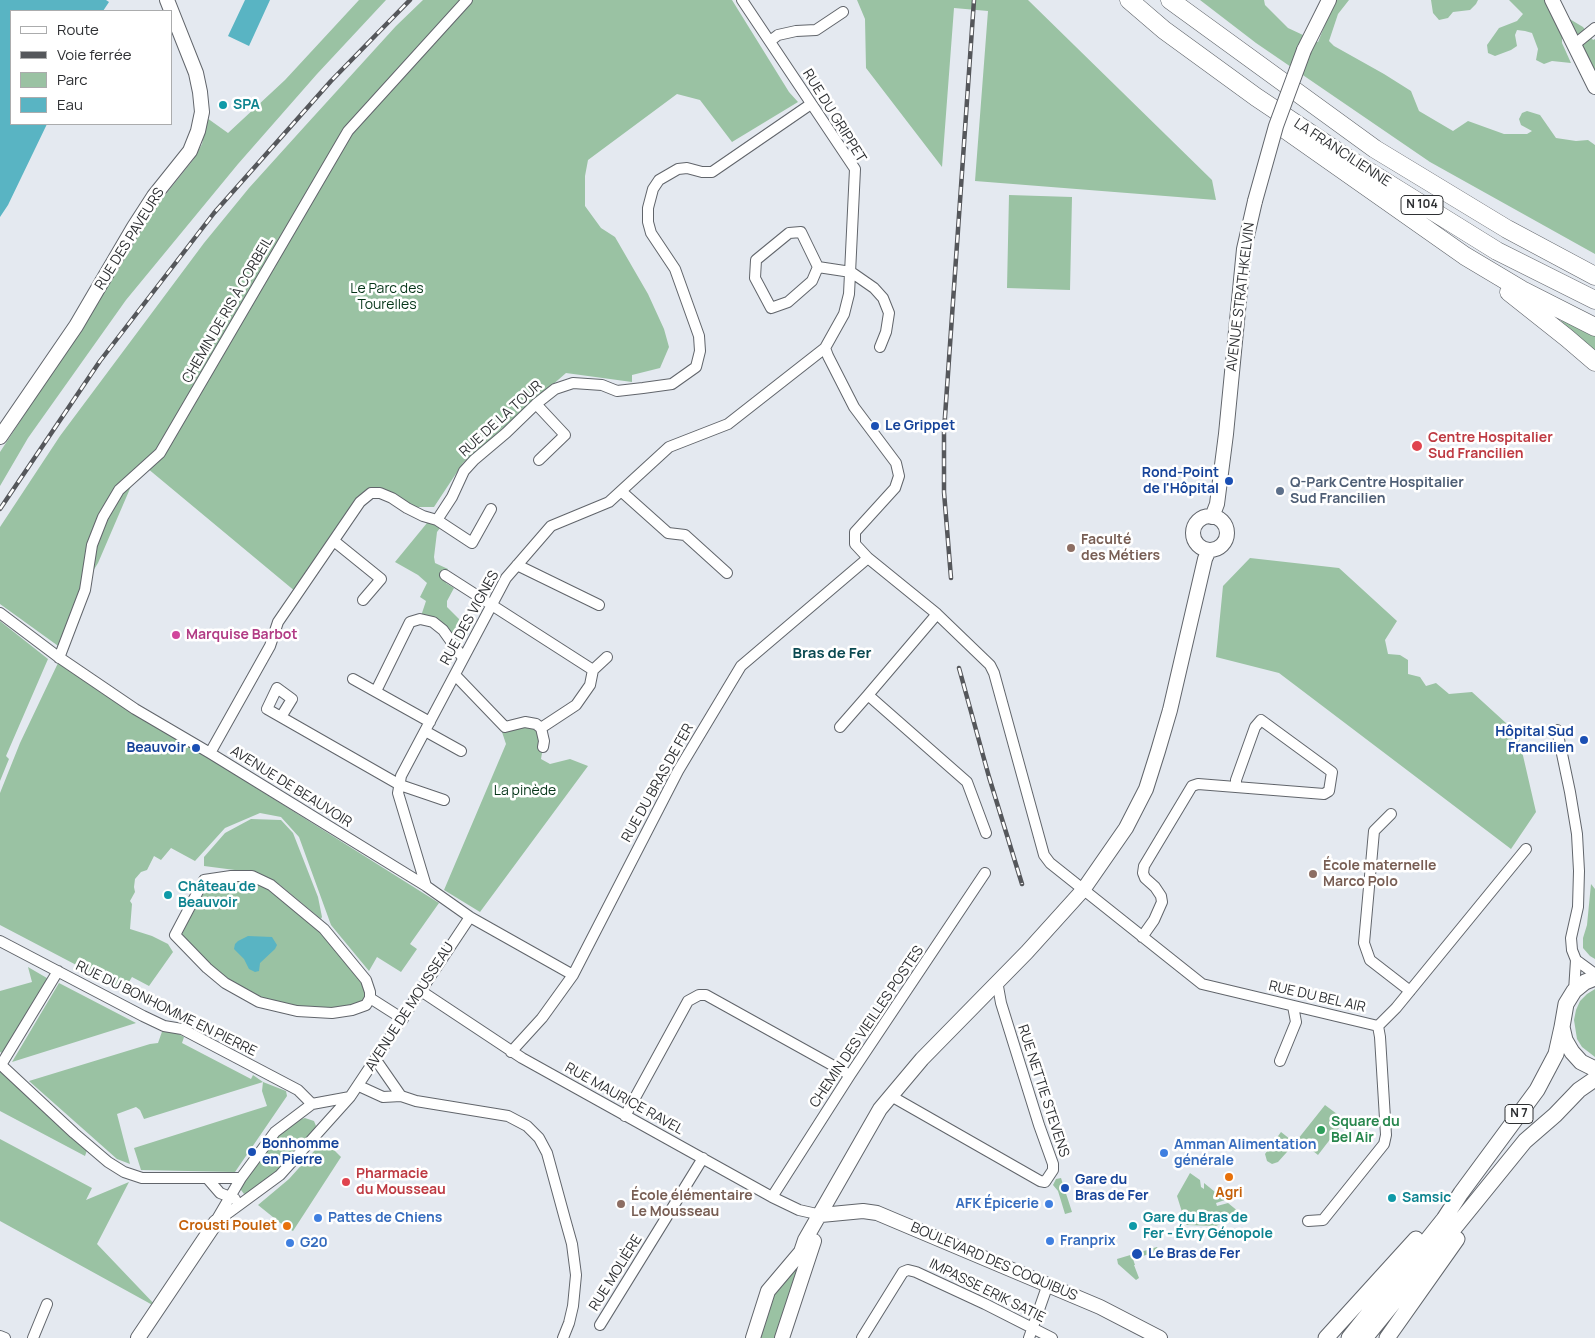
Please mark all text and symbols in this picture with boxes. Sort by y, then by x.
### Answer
legend [10,10,172,125]
text: Route [57,19,99,40]
text: Voie ferrée [57,44,131,65]
street label: RUE DU GRIPPET [799,66,869,166]
text: Parc [57,69,88,90]
text: Eau [57,94,83,115]
place label: SPA [233,97,260,113]
marker: SPA [217,99,229,111]
street label: LA FRANCILIENNE [1290,115,1394,191]
street label: RUE DES PAVEURS [92,185,168,293]
road number: N 104 [1401,196,1443,214]
street label: AVENUE STRATHKELVIN [1224,222,1258,372]
street label: CHEMIN DE RIS À CORBEIL [179,234,277,386]
park label: Le Parc des Tourelles [350,281,424,314]
street label: RUE DE LA TOUR [456,377,546,461]
place label: Le Grippet [885,418,955,434]
marker: Le Grippet [869,420,881,432]
place label: Centre Hospitalier Sud Francilien [1428,430,1553,462]
marker: Centre Hospitalier Sud Francilien [1410,439,1424,453]
place label: Rond-Point de l'Hôpital [1142,465,1219,498]
marker: Rond-Point de l'Hôpital [1223,475,1235,487]
place label: Q-Park Centre Hospitalier Sud Francilien [1290,475,1464,508]
marker: Q-Park Centre Hospitalier Sud Francilien [1274,485,1286,497]
place label: Faculté des Métiers [1081,532,1160,564]
marker: Faculté des Métiers [1065,542,1077,554]
street label: RUE DES VIGNES [437,568,503,668]
place label: Marquise Barbot [186,627,298,643]
marker: Marquise Barbot [170,629,182,641]
district label: Bras de Fer [793,645,871,663]
street label: RUE DU BRAS DE FER [618,721,698,845]
place label: Hôpital Sud Francilien [1495,724,1574,756]
marker: Hôpital Sud Francilien [1578,734,1590,746]
place label: Beauvoir [126,740,186,756]
marker: Beauvoir [190,742,202,754]
street label: AVENUE DE BEAUVOIR [227,743,355,831]
park label: La pinède [494,783,556,799]
place label: École maternelle Marco Polo [1323,858,1437,890]
marker: École maternelle Marco Polo [1307,868,1319,880]
place label: Château de Beauvoir [178,879,256,912]
marker: Château de Beauvoir [162,889,174,901]
street label: AVENUE DE MOUSSEAU [362,940,458,1074]
street label: CHEMIN DES VIEILLES POSTES [806,943,928,1111]
street label: RUE DU BONHOMME EN PIERRE [73,958,259,1060]
street label: RUE DU BEL AIR [1267,978,1367,1016]
street label: RUE NETTIE STEVENS [1014,1023,1072,1159]
street label: RUE MAURICE RAVEL [562,1059,686,1139]
road number: N 7 [1505,1104,1533,1124]
place label: Square du Bel Air [1331,1114,1400,1146]
marker: Square du Bel Air [1315,1124,1327,1136]
place label: Bonhomme en Pierre [262,1136,339,1168]
place label: Amman Alimentation générale [1174,1137,1316,1170]
marker: Bonhomme en Pierre [246,1146,258,1158]
marker: Amman Alimentation générale [1158,1147,1170,1159]
place label: Pharmacie du Mousseau [356,1166,446,1198]
marker: Agri [1223,1171,1235,1183]
place label: Gare du Bras de Fer [1075,1172,1149,1204]
marker: Pharmacie du Mousseau [340,1176,352,1188]
marker: Gare du Bras de Fer [1059,1182,1071,1194]
place label: Agri [1215,1185,1243,1201]
place label: École élémentaire Le Mousseau [631,1188,753,1220]
place label: Samsic [1402,1190,1451,1206]
marker: Samsic [1386,1192,1398,1204]
place label: AFK Épicerie [955,1196,1039,1212]
marker: École élémentaire Le Mousseau [615,1198,627,1210]
marker: AFK Épicerie [1043,1198,1055,1210]
place label: Pattes de Chiens [328,1210,442,1226]
place label: Gare du Bras de Fer - Évry Génopole [1143,1210,1273,1242]
marker: Pattes de Chiens [312,1212,324,1224]
place label: Crousti Poulet [179,1218,277,1234]
street label: BOULEVARD DES COQUIBUS [908,1219,1080,1305]
marker: Crousti Poulet [281,1220,293,1232]
marker: Gare du Bras de Fer - Évry Génopole [1127,1220,1139,1232]
street label: RUE MOLIÈRE [586,1232,646,1314]
place label: Franprix [1060,1233,1115,1249]
place label: G20 [300,1235,328,1251]
marker: Franprix [1044,1235,1056,1247]
marker: G20 [284,1237,296,1249]
place label: Le Bras de Fer [1148,1246,1240,1262]
marker: Le Bras de Fer [1130,1247,1144,1261]
street label: IMPASSE ERIK SATIE [926,1256,1048,1326]

